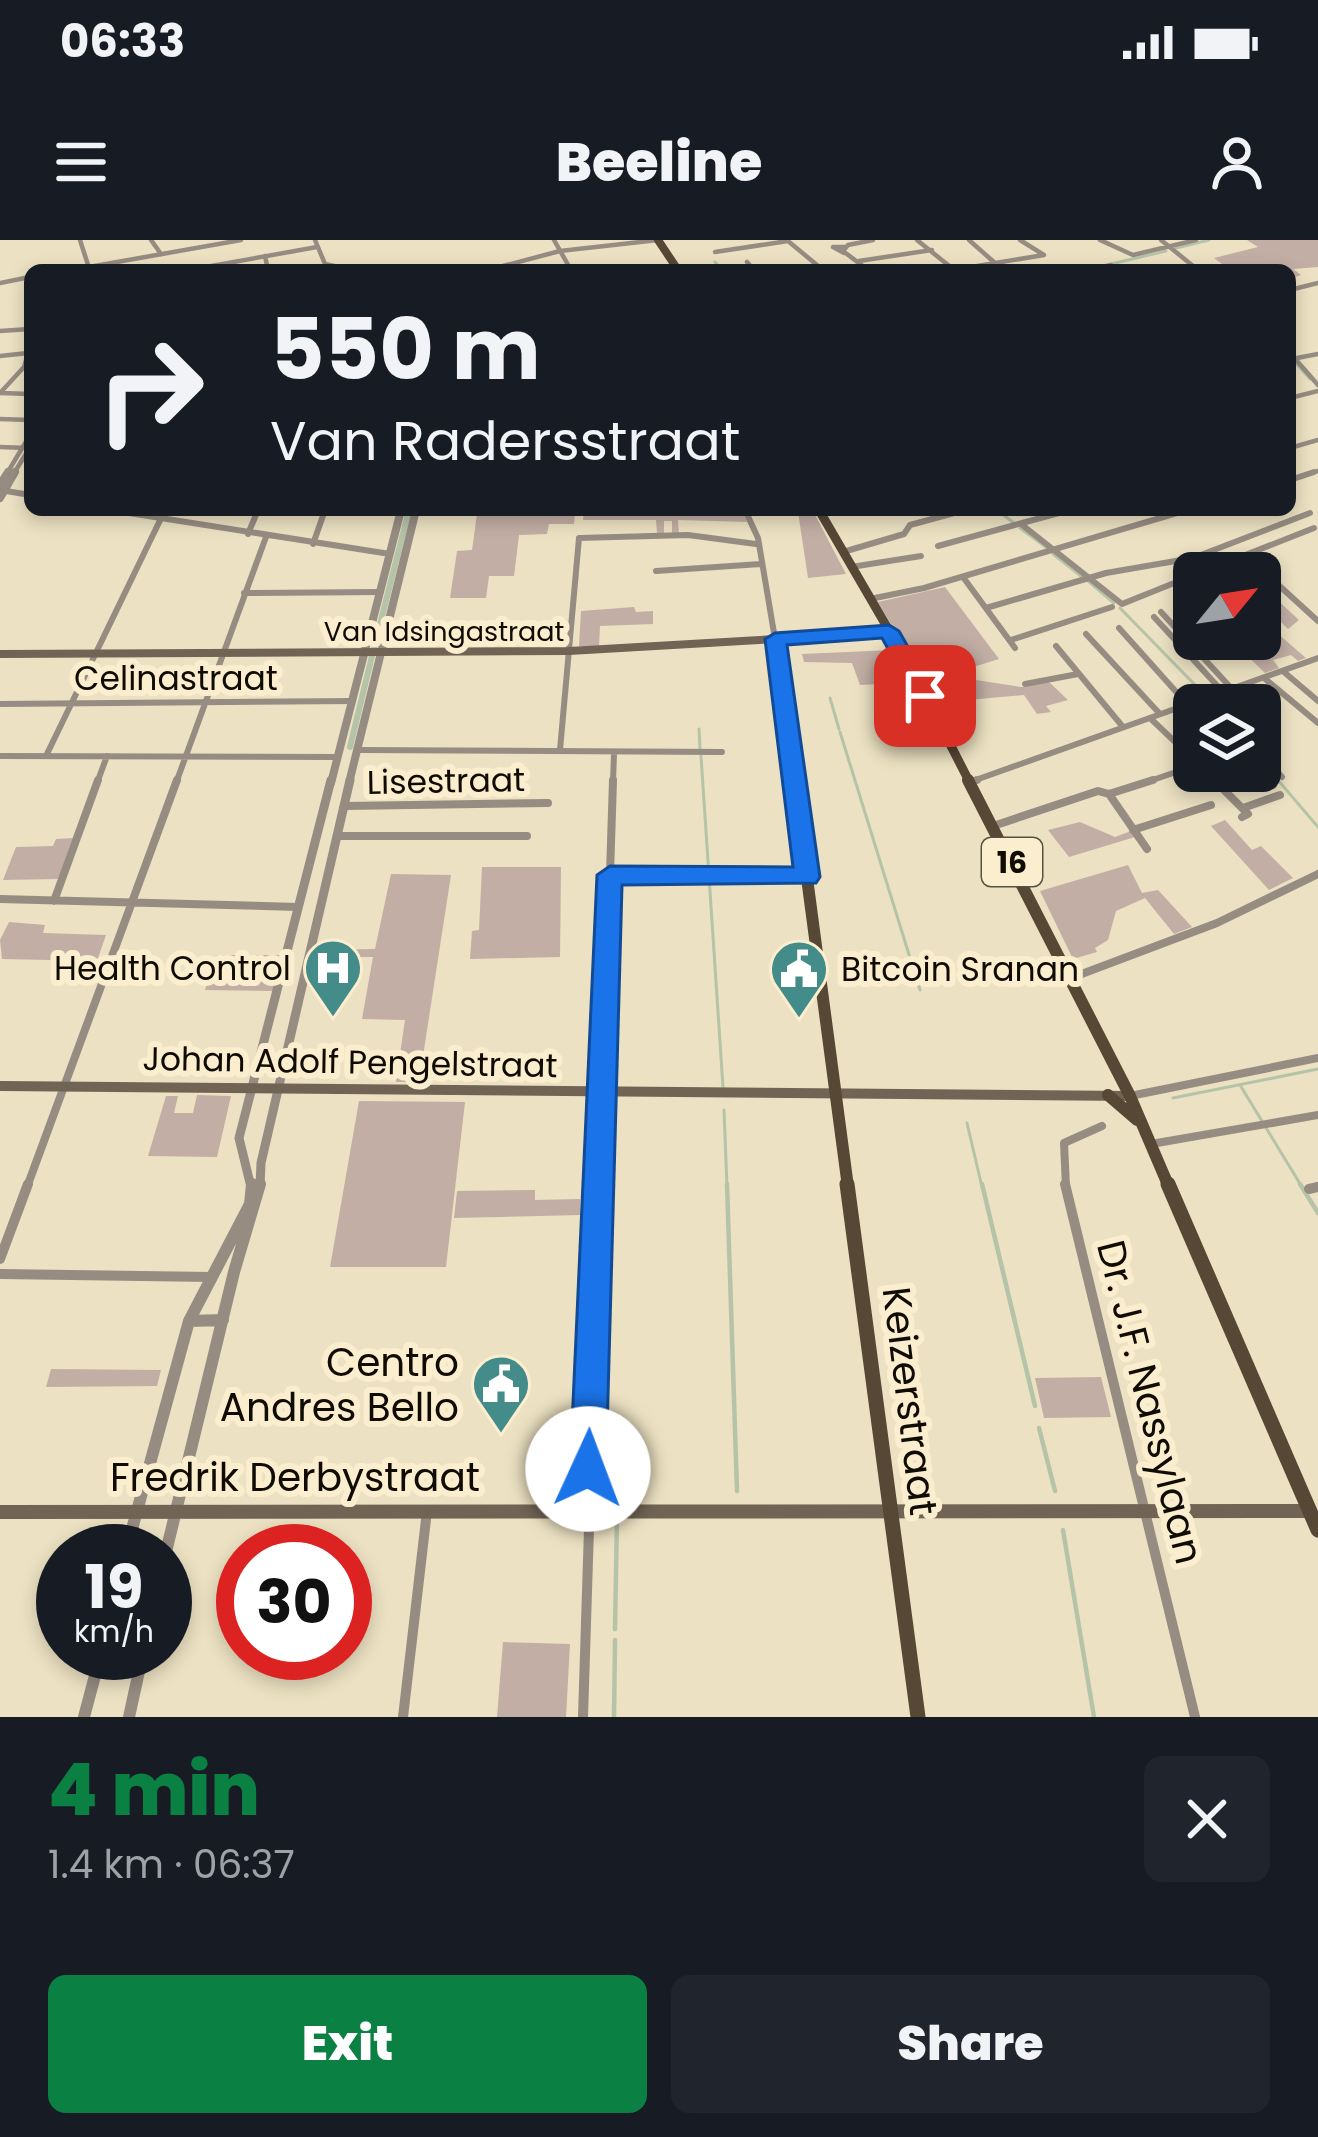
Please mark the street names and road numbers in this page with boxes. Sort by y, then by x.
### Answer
street label: Van Idsingastraat [324,613,564,650]
street label: Celinastraat [74,655,278,702]
street label: Lisestraat [366,756,526,806]
road number: 16 [982,838,1042,886]
street label: Johan Adolf Pengelstraat [142,1035,558,1089]
street label: Dr. J.F. Nassylaan [1083,1234,1217,1570]
street label: Keizerstraat [869,1284,951,1518]
street label: Fredrik Derbystraat [110,1450,480,1505]

